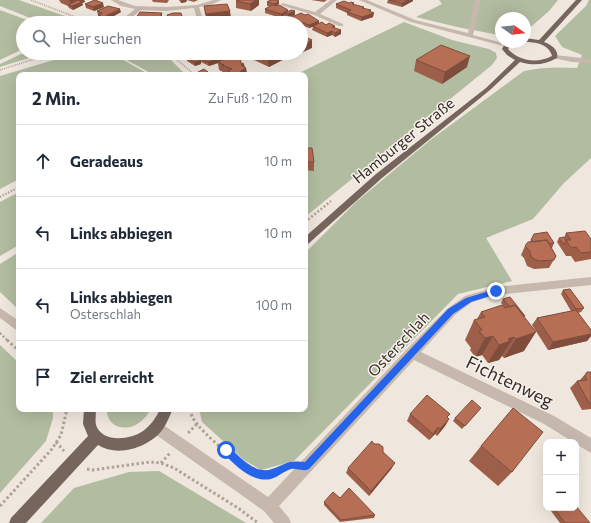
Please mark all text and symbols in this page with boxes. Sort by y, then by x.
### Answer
north arrow [495,12,531,48]
search box [16,16,308,60]
icon: search [30,27,52,49]
text: Hier suchen [62,29,142,47]
text: 2 Min. [32,88,80,109]
text: Zu Fuß · 120 m [208,90,292,106]
street label: Hamburger Straße [349,93,458,187]
icon: ahead [32,150,54,172]
text: Geradeaus [70,152,143,170]
text: 10 m [264,153,292,169]
icon: left [32,222,54,244]
text: Links abbiegen [70,224,172,242]
text: 10 m [264,225,292,241]
route end [487,282,505,300]
text: Links abbiegen [70,288,172,306]
icon: left [32,294,54,316]
text: 100 m [256,297,292,313]
text: Osterschlah [70,306,141,322]
street label: Osterschlah [364,308,432,380]
street label: Fichtenweg [463,350,557,412]
icon: arrive [32,366,54,388]
text: Ziel erreicht [70,368,154,386]
map controls [543,439,579,511]
button: + [543,439,579,475]
route start [217,441,235,459]
button: − [543,475,579,511]

